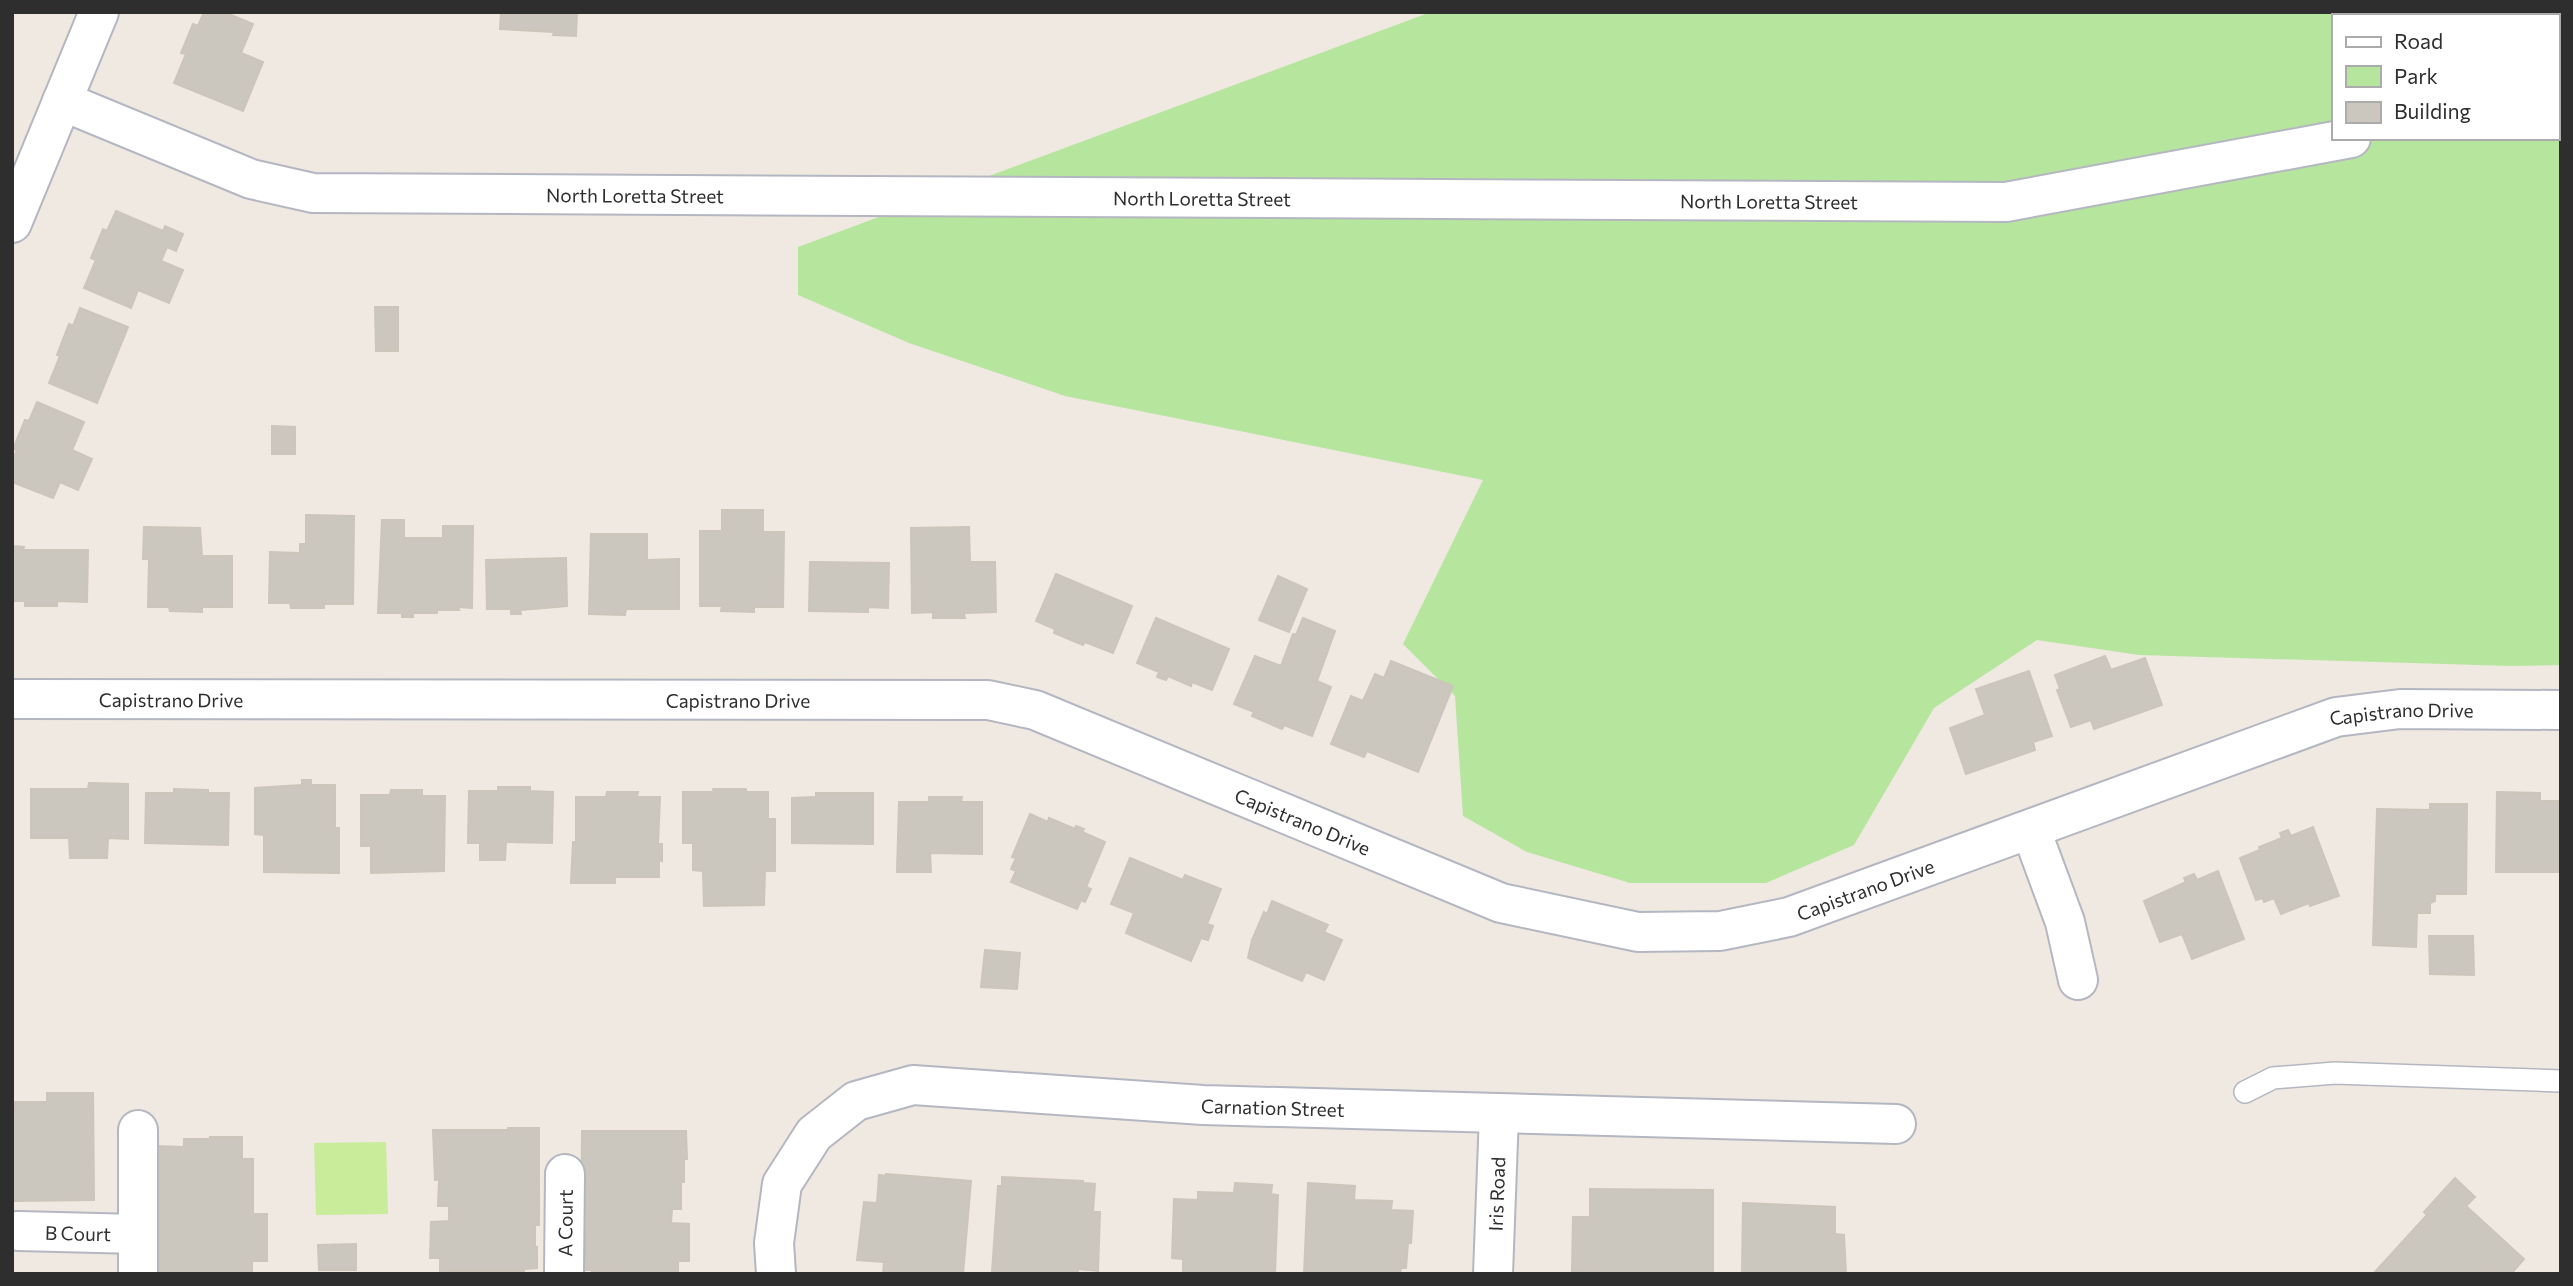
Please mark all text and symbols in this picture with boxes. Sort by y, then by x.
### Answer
legend [2332,14,2559,140]
text: Road [2394,28,2443,53]
text: Park [2394,63,2438,88]
text: Building [2394,98,2471,123]
street label: North Loretta Street [546,183,724,207]
street label: North Loretta Street [1113,186,1291,210]
street label: North Loretta Street [1680,189,1858,213]
street label: Capistrano Drive [99,688,243,711]
street label: Capistrano Drive [666,688,810,711]
street label: Capistrano Drive [2326,697,2474,730]
street label: Capistrano Drive [1232,783,1374,859]
street label: Capistrano Drive [1793,854,1937,925]
street label: Carnation Street [1201,1093,1345,1120]
street label: Iris Road [1483,1156,1509,1232]
street label: A Court [553,1189,576,1257]
street label: B Court [45,1220,112,1245]

